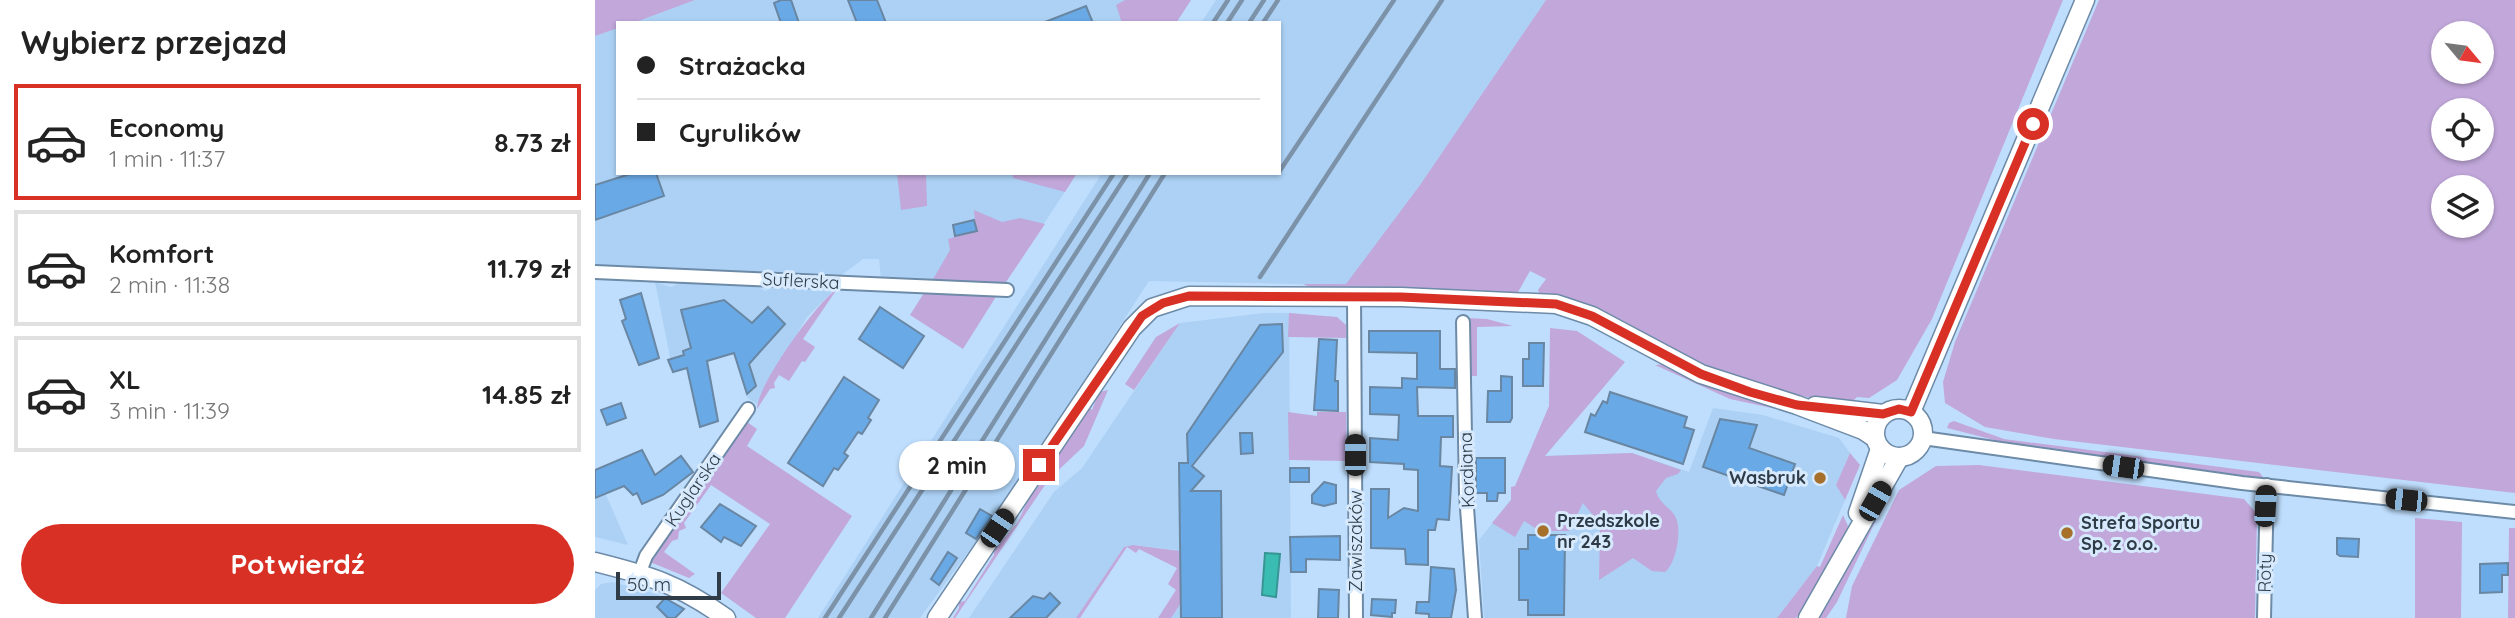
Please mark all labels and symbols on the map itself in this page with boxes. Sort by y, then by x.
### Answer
north arrow [2431,21,2494,84]
route start [2017,108,2049,140]
street label: Suflerska [762,267,840,294]
street label: Kordiana [1454,432,1479,508]
car [1345,434,1366,476]
callout: 2 min [899,440,1015,490]
street label: Kuglarska [660,448,726,531]
route end [1023,449,1055,481]
car [2101,454,2146,480]
place label: Wasbruk [1729,466,1806,489]
marker: Wasbruk [1812,470,1828,486]
car [1856,478,1895,524]
car [2254,484,2277,528]
car [2385,487,2428,513]
street label: Zawiszaków [1344,490,1367,592]
car [977,505,1018,551]
place label: Przedszkole nr 243 [1557,509,1660,553]
place label: Strefa Sportu Sp. z o.o. [2081,511,2200,555]
marker: Przedszkole nr 243 [1535,523,1551,539]
marker: Strefa Sportu Sp. z o.o. [2059,525,2075,541]
street label: Roty [2253,553,2276,593]
scale bar [616,569,721,601]

